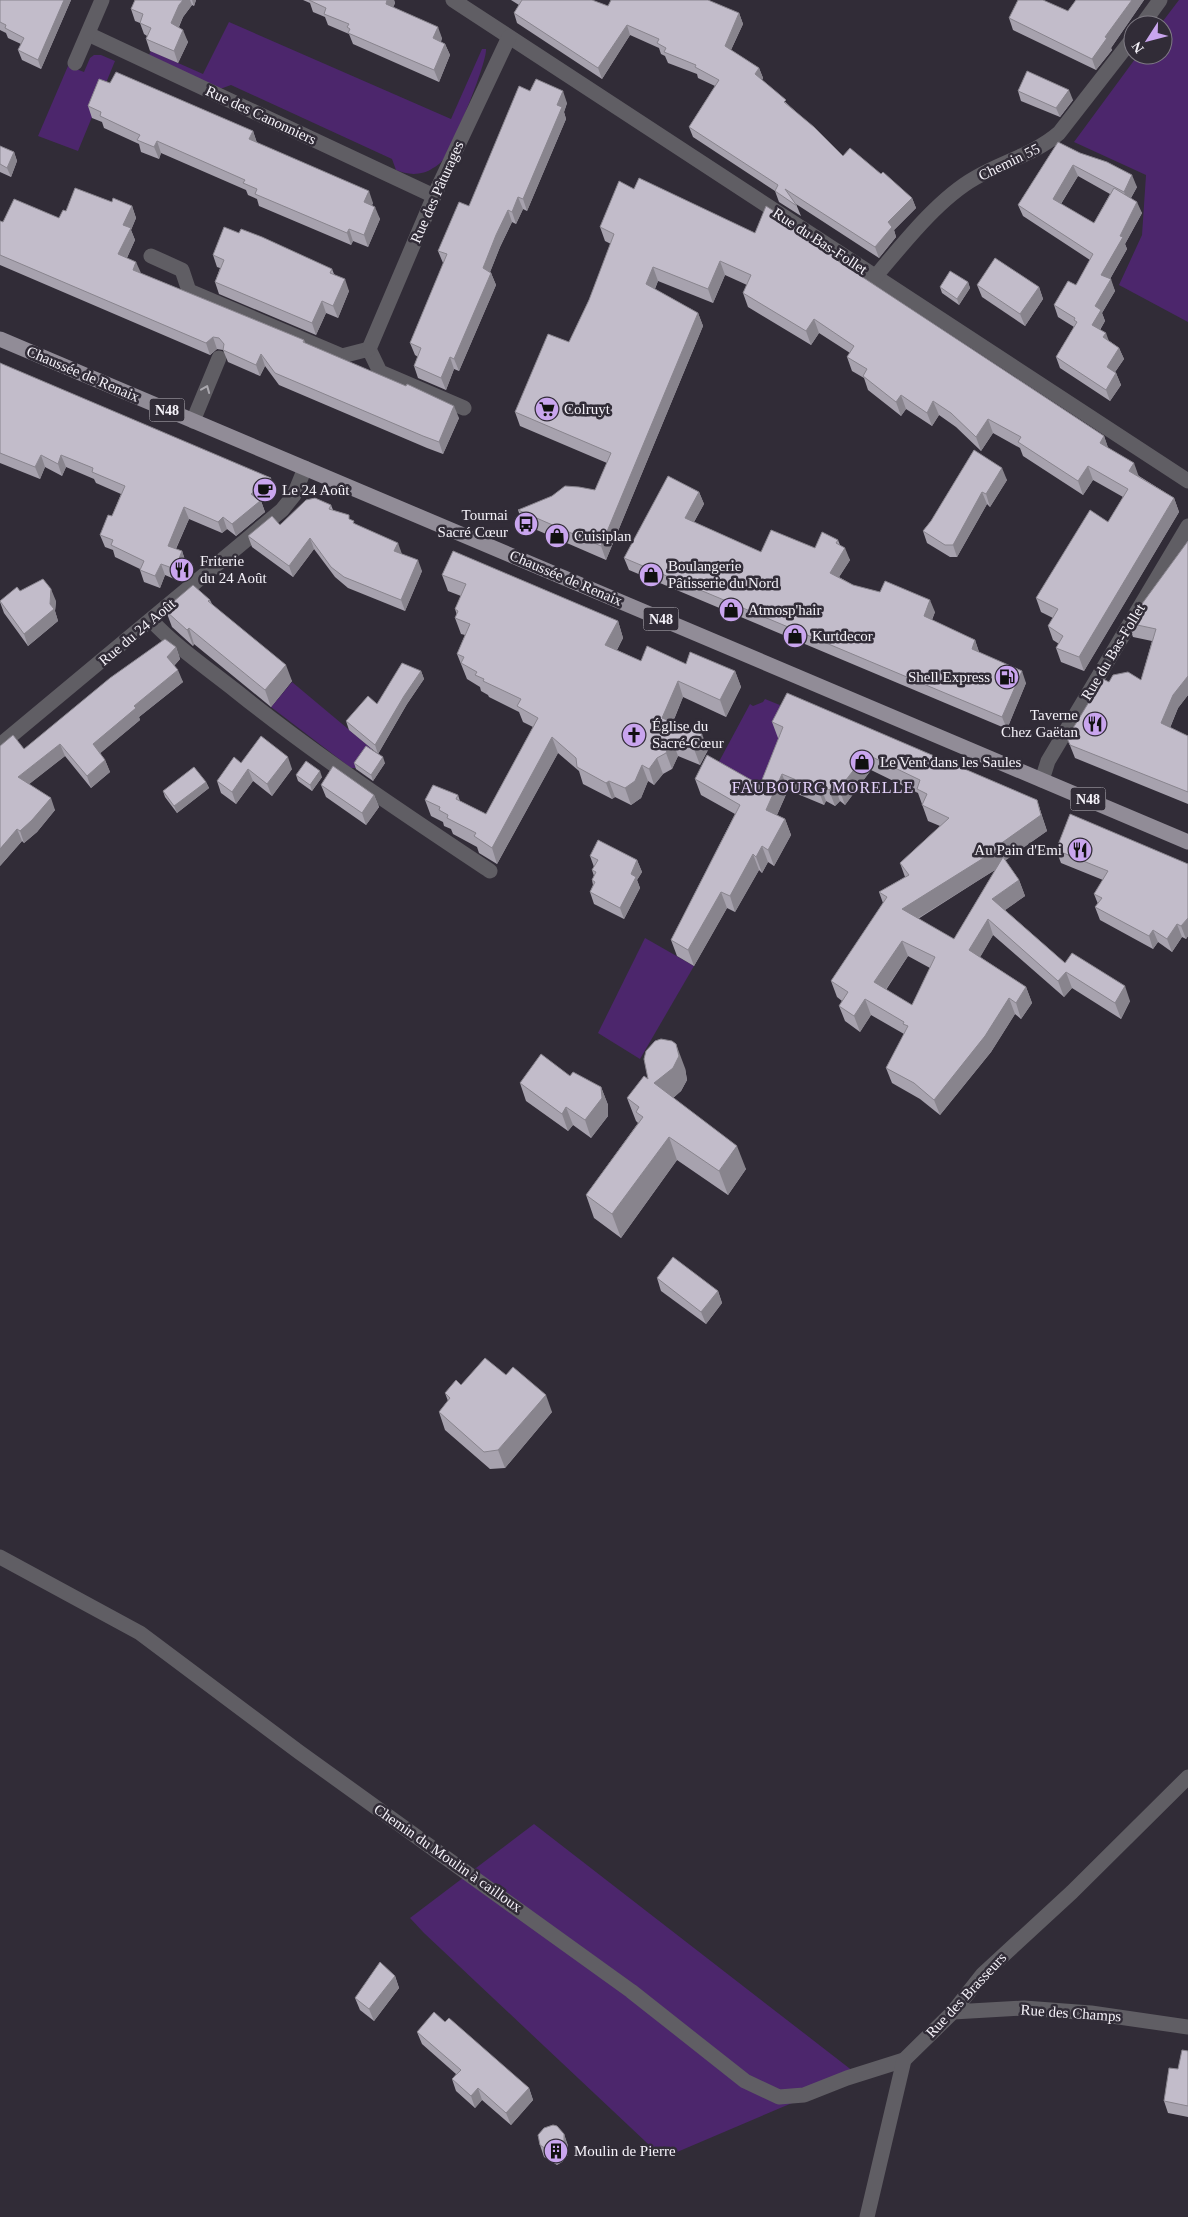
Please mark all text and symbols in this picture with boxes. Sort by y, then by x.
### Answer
north arrow [1123,15,1173,65]
text: N [1129,39,1147,56]
street label: Rue des Canonniers [203,82,319,148]
street label: Rue des Pâturages [407,138,467,245]
street label: Chemin 55 [976,140,1042,184]
street label: Rue du Bas-Follet [770,205,871,278]
street label: Chaussée de Renaix [24,343,142,405]
one-way arrow [200,386,210,394]
supermarket icon: Colruyt [534,396,560,422]
road number: N48 [150,398,184,422]
place label: Colruyt [564,401,611,417]
cafe icon: Le 24 Août [252,477,278,503]
place label: Le 24 Août [282,482,350,498]
place label: Tournai Sacré Cœur [438,507,508,540]
bus stop icon: Tournai Sacré Cœur [513,511,539,537]
shop icon: Cuisiplan [544,523,570,549]
place label: Cuisiplan [574,528,632,544]
street label: Chaussée de Renaix [507,547,625,609]
place label: Friterie du 24 Août [200,553,268,586]
restaurant icon: Friterie du 24 Août [169,557,195,583]
place label: Boulangerie Pâtisserie du Nord [668,558,779,591]
shop icon: Boulangerie Pâtisserie du Nord [638,562,664,588]
street label: Rue du 24 Août [96,595,179,669]
shop icon: Atmosp'hair [718,597,744,623]
street label: Rue du Bas-Follet [1078,600,1148,703]
place label: Atmosp'hair [748,602,822,618]
road number: N48 [644,608,678,630]
shop icon: Kurtdecor [782,623,808,649]
place label: Kurtdecor [812,628,873,644]
fuel station icon: Shell Express [994,664,1020,690]
place label: Shell Express [908,669,990,685]
place label: Taverne Chez Gaëtan [1001,707,1078,740]
restaurant icon: Taverne Chez Gaëtan [1082,711,1108,737]
place label: Église du Sacré-Cœur [652,718,724,751]
church icon: Église du Sacré-Cœur [621,722,647,748]
shop icon: Le Vent dans les Saules [849,749,875,775]
place label: Le Vent dans les Saules [880,754,1022,770]
district label: FAUBOURG MORELLE [732,779,914,796]
road number: N48 [1070,788,1106,811]
restaurant icon: Au Pain d'Emi [1067,837,1093,863]
place label: Au Pain d'Emi [974,842,1062,858]
street label: Chemin du Moulin à cailloux [371,1801,525,1915]
street label: Rue des Brasseurs [923,1949,1009,2041]
street label: Rue des Champs [1020,2002,1122,2025]
building icon: Moulin de Pierre [543,2138,569,2164]
place label: Moulin de Pierre [574,2143,676,2159]

